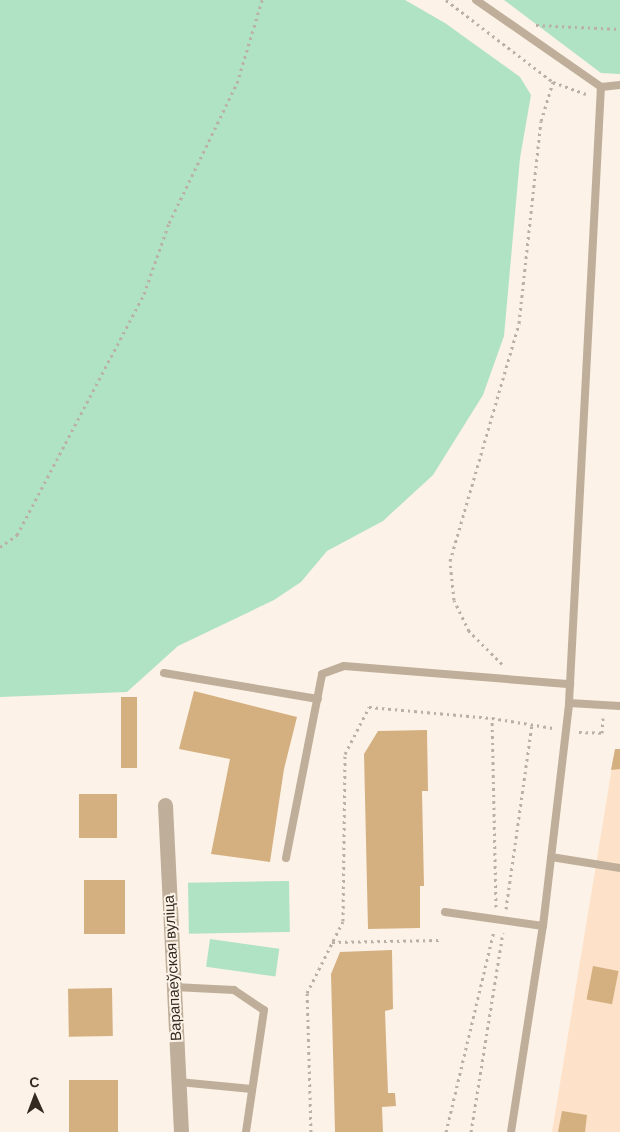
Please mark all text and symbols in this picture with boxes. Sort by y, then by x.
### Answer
street label: Варапаеўская вуліца [160,895,186,1041]
north arrow [10,1072,60,1122]
text: С [29,1073,40,1091]

